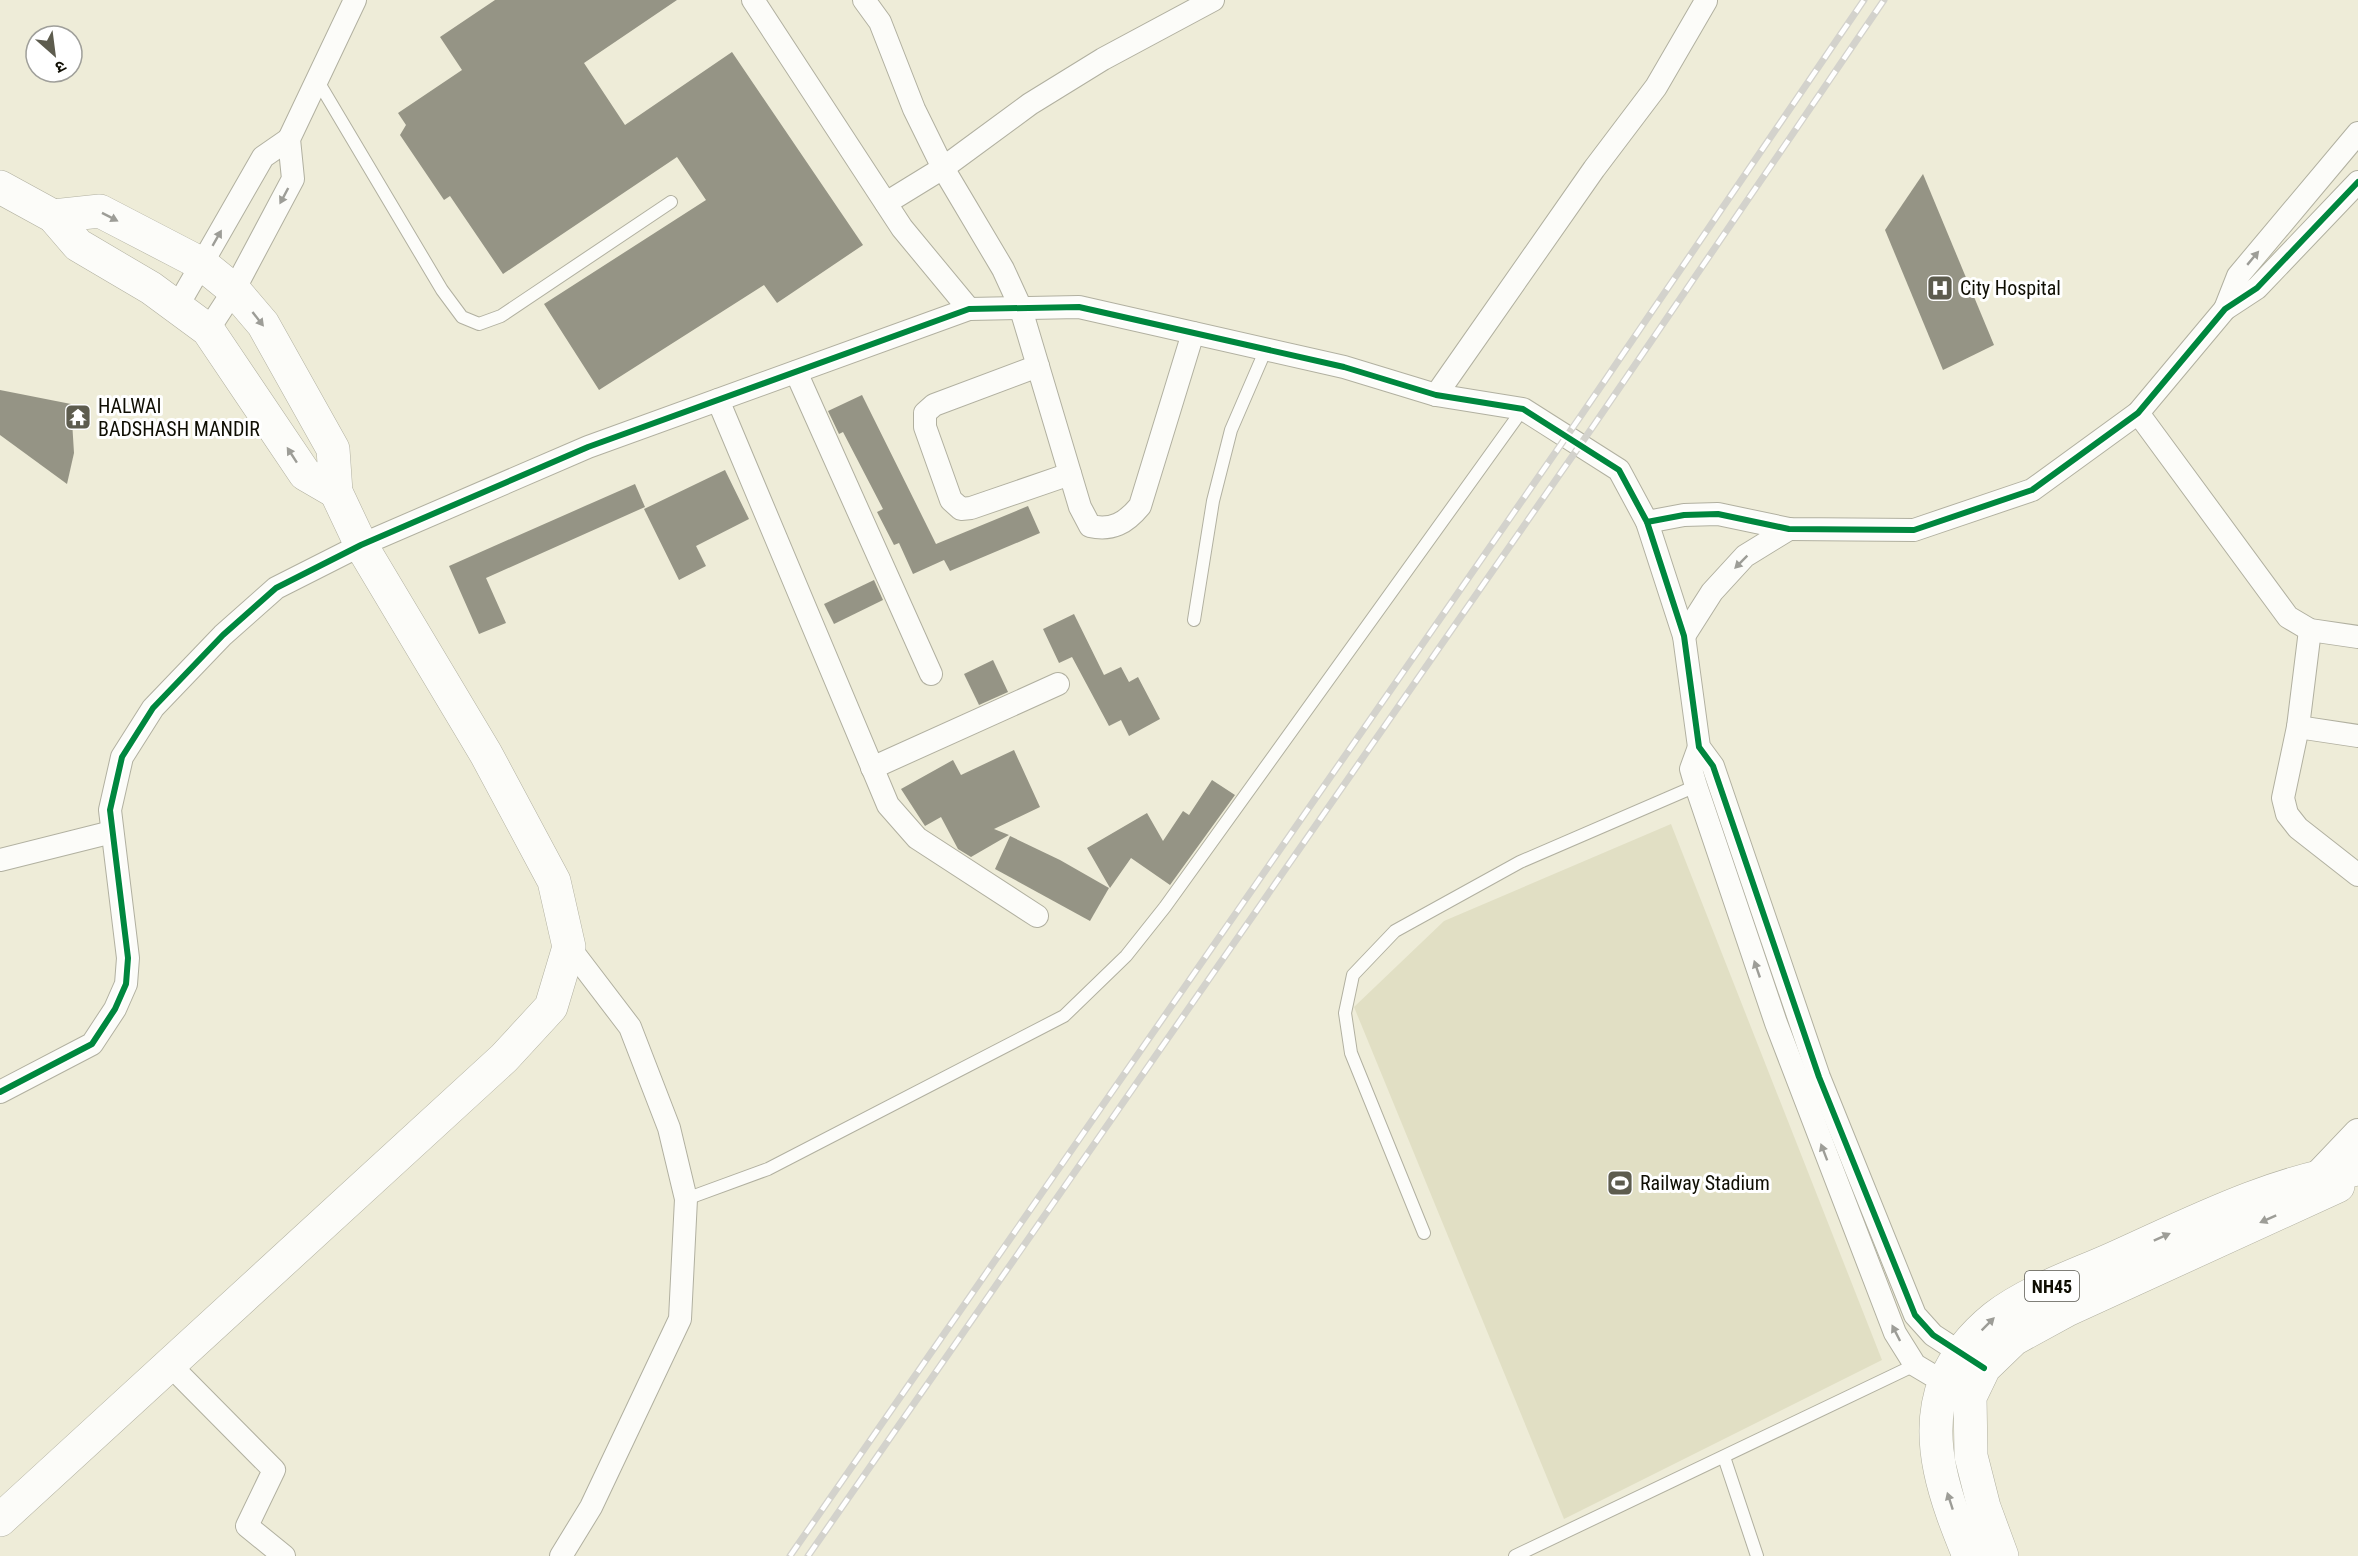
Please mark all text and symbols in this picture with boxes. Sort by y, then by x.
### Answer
north arrow [24,24,84,84]
text: उ [52,56,69,78]
one-way arrow [279,187,289,204]
one-way arrow [102,212,119,221]
one-way arrow [211,230,222,246]
one-way arrow [2246,251,2259,266]
hospital icon: City Hospital [1925,273,1955,303]
place label: City Hospital [1960,276,2061,300]
one-way arrow [251,311,264,327]
place label: HALWAI BADSHASH MANDIR [98,394,260,441]
temple icon: HALWAI BADSHASH MANDIR [63,402,93,432]
one-way arrow [287,446,298,463]
one-way arrow [1733,555,1748,569]
one-way arrow [1752,960,1762,978]
one-way arrow [1819,1143,1829,1161]
sports icon: Railway Stadium [1605,1168,1635,1198]
place label: Railway Stadium [1640,1171,1770,1195]
one-way arrow [2259,1215,2276,1224]
one-way arrow [2153,1232,2171,1242]
road number: NH45 [2025,1271,2079,1301]
one-way arrow [1981,1318,1995,1332]
one-way arrow [1891,1325,1901,1342]
one-way arrow [1945,1492,1955,1510]

